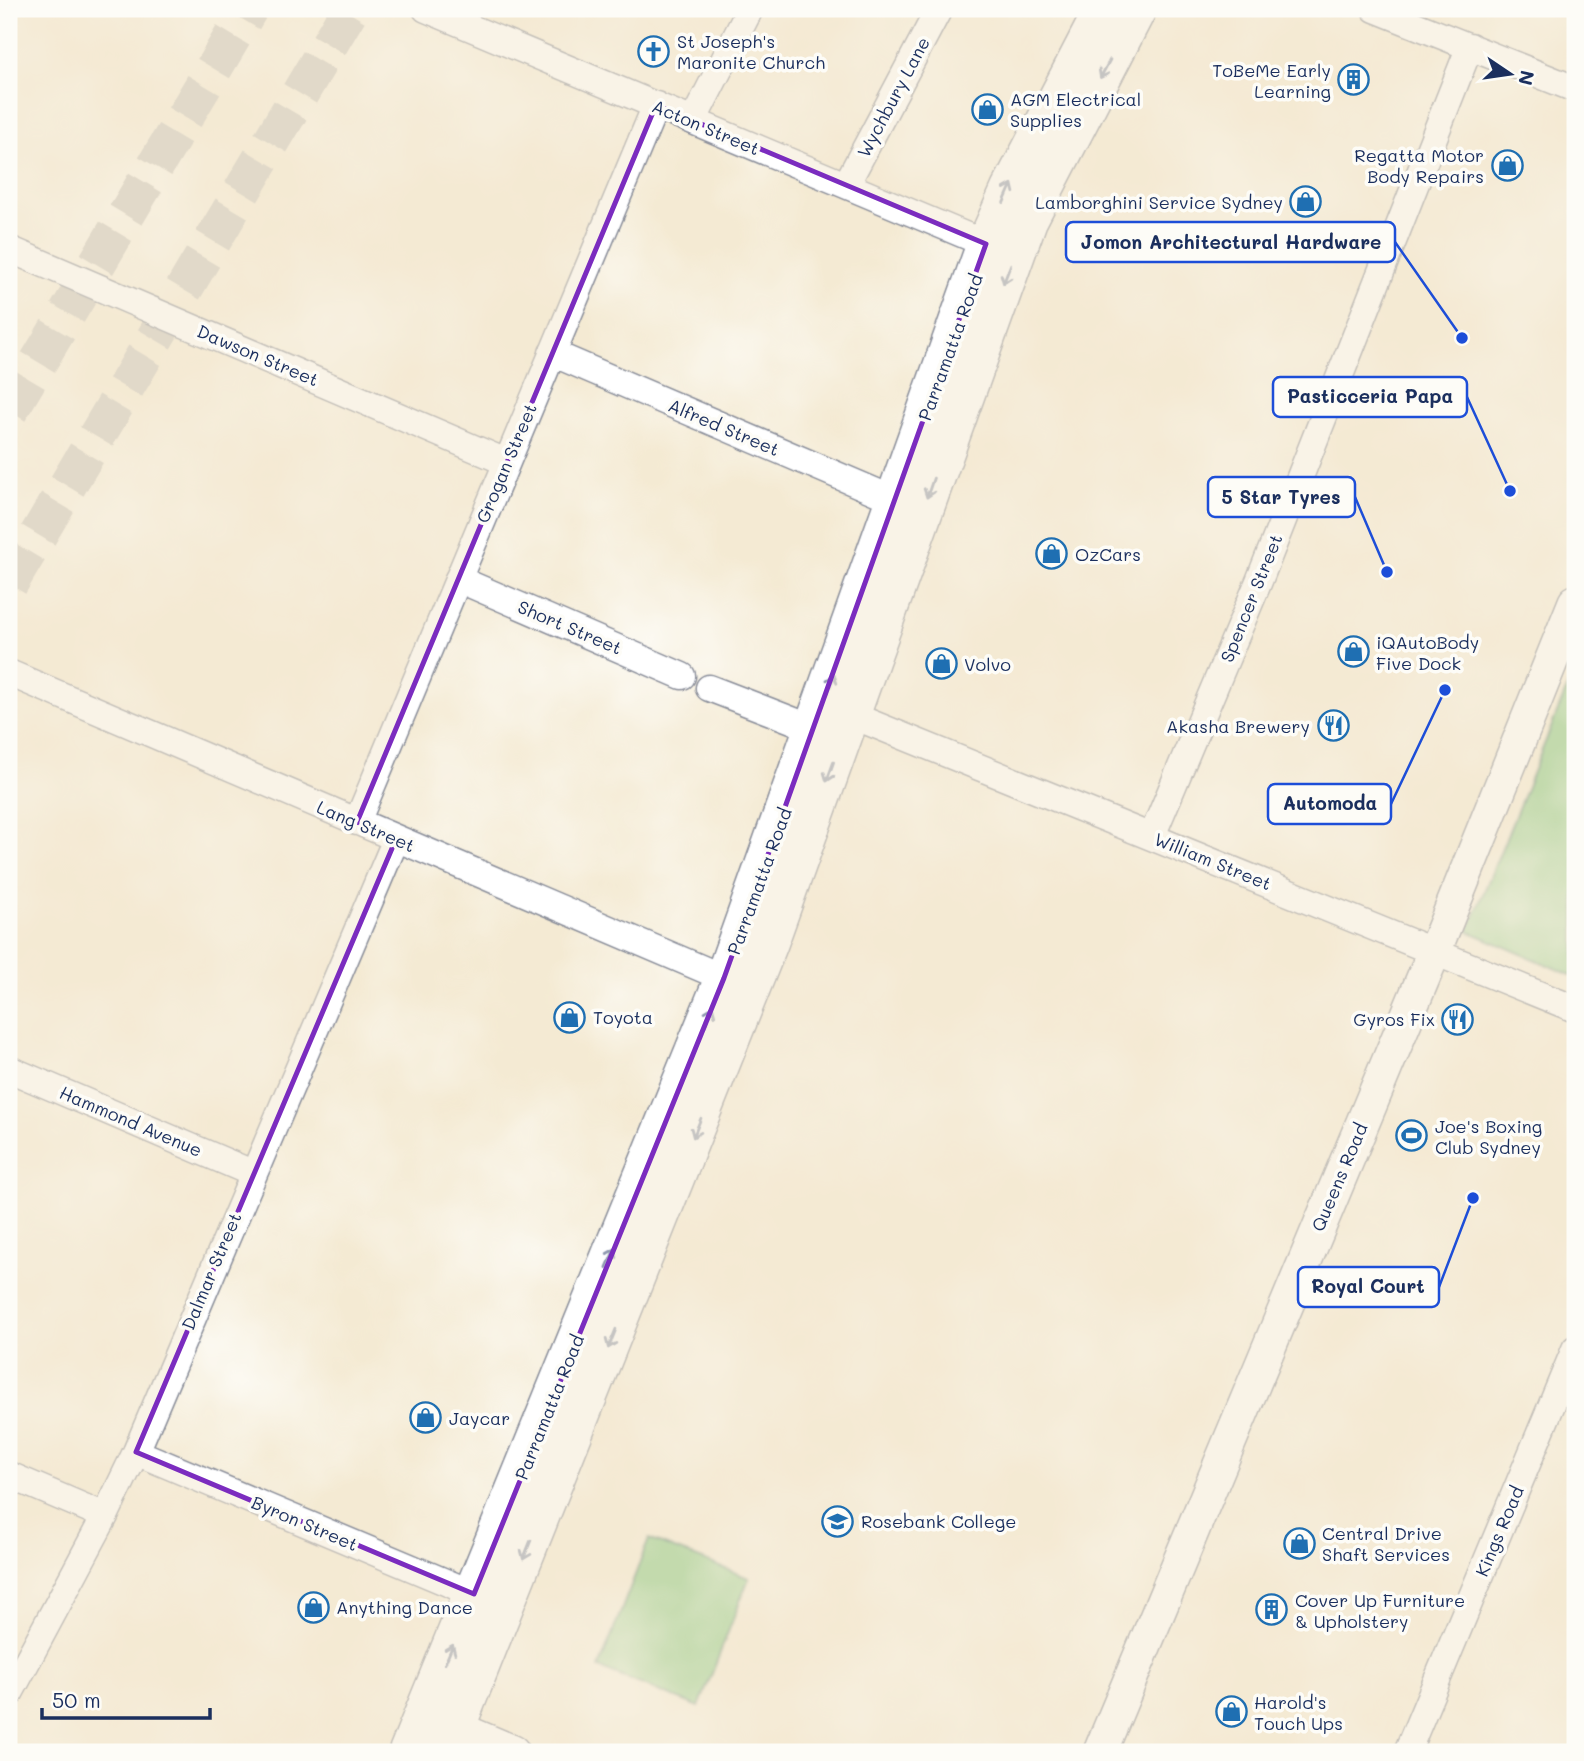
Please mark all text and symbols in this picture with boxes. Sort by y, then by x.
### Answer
place label: St Joseph's Maronite Church [677,29,825,74]
street label: Wychbury Lane [851,33,935,161]
church icon: St Joseph's Maronite Church [637,34,671,68]
north arrow [1476,38,1546,108]
one-way arrow [1098,58,1111,79]
place label: ToBeMe Early Learning [1212,58,1331,103]
building icon: ToBeMe Early Learning [1337,63,1371,97]
text: N [1513,68,1541,88]
place label: AGM Electrical Supplies [1010,87,1141,132]
shop icon: AGM Electrical Supplies [970,92,1004,126]
street label: Acton Street [649,94,763,160]
place label: Regatta Motor Body Repairs [1354,143,1484,188]
shop icon: Regatta Motor Body Repairs [1490,148,1524,182]
one-way arrow [1002,183,1015,205]
shop icon: Lamborghini Service Sydney [1289,185,1323,219]
place label: Lamborghini Service Sydney [1035,190,1283,214]
callout: Jomon Architectural Hardware [1066,222,1395,262]
text: Jomon Architectural Hardware [1081,229,1381,254]
one-way arrow [999,263,1012,285]
street label: Parramatta Road [912,270,988,424]
street label: Dawson Street [193,319,323,391]
callout: Pasticceria Papa [1273,377,1467,417]
text: Pasticceria Papa [1287,383,1453,408]
street label: Alfred Street [665,393,783,461]
street label: Grogan Street [470,400,542,526]
one-way arrow [923,477,935,499]
callout: 5 Star Tyres [1208,477,1355,517]
text: 5 Star Tyres [1222,484,1341,509]
street label: Spencer Street [1214,530,1288,666]
shop icon: OzCars [1035,537,1069,571]
place label: OzCars [1075,542,1141,566]
street label: Short Street [514,594,626,660]
place label: iQAutoBody Five Dock [1376,630,1479,675]
shop icon: iQAutoBody Five Dock [1336,635,1370,669]
shop icon: Volvo [924,647,958,681]
place label: Volvo [964,652,1011,676]
one-way arrow [826,673,838,695]
restaurant icon: Akasha Brewery [1316,709,1350,743]
place label: Akasha Brewery [1166,714,1310,738]
one-way arrow [823,761,836,783]
callout: Automoda [1268,784,1391,824]
text: Automoda [1283,790,1377,815]
street label: Lang Street [313,795,419,857]
street label: Parramatta Road [721,804,797,958]
street label: William Street [1151,827,1275,895]
shop icon: Toyota [553,1000,587,1034]
restaurant icon: Gyros Fix [1441,1002,1475,1036]
place label: Toyota [593,1005,653,1029]
one-way arrow [703,1006,716,1027]
place label: Gyros Fix [1353,1007,1435,1031]
street label: Hammond Avenue [56,1080,206,1162]
place label: Joe's Boxing Club Sydney [1435,1114,1542,1159]
one-way arrow [689,1117,702,1138]
street label: Queens Road [1305,1119,1373,1235]
sports icon: Joe's Boxing Club Sydney [1395,1119,1429,1153]
street label: Dalmar Street [175,1208,247,1334]
one-way arrow [605,1248,618,1270]
callout: Royal Court [1298,1267,1439,1307]
text: Royal Court [1311,1273,1425,1298]
one-way arrow [604,1328,617,1350]
street label: Parramatta Road [509,1331,589,1483]
shop icon: Jaycar [409,1401,443,1435]
place label: Jaycar [449,1406,510,1430]
street label: Kings Road [1469,1482,1529,1580]
street label: Byron Street [248,1490,362,1556]
school or university icon: Rosebank College [821,1504,855,1538]
place label: Rosebank College [861,1509,1016,1533]
place label: Central Drive Shaft Services [1322,1521,1450,1566]
shop icon: Central Drive Shaft Services [1282,1526,1316,1560]
one-way arrow [520,1539,533,1561]
place label: Cover Up Furniture & Upholstery [1295,1588,1465,1633]
shop icon: Anything Dance [296,1590,330,1624]
building icon: Cover Up Furniture & Upholstery [1255,1593,1289,1627]
place label: Anything Dance [336,1595,473,1619]
one-way arrow [444,1644,457,1665]
scale bar [42,1677,210,1721]
text: 50 m [52,1686,101,1713]
place label: Harold's Touch Ups [1254,1690,1343,1735]
shop icon: Harold's Touch Ups [1214,1695,1248,1729]

